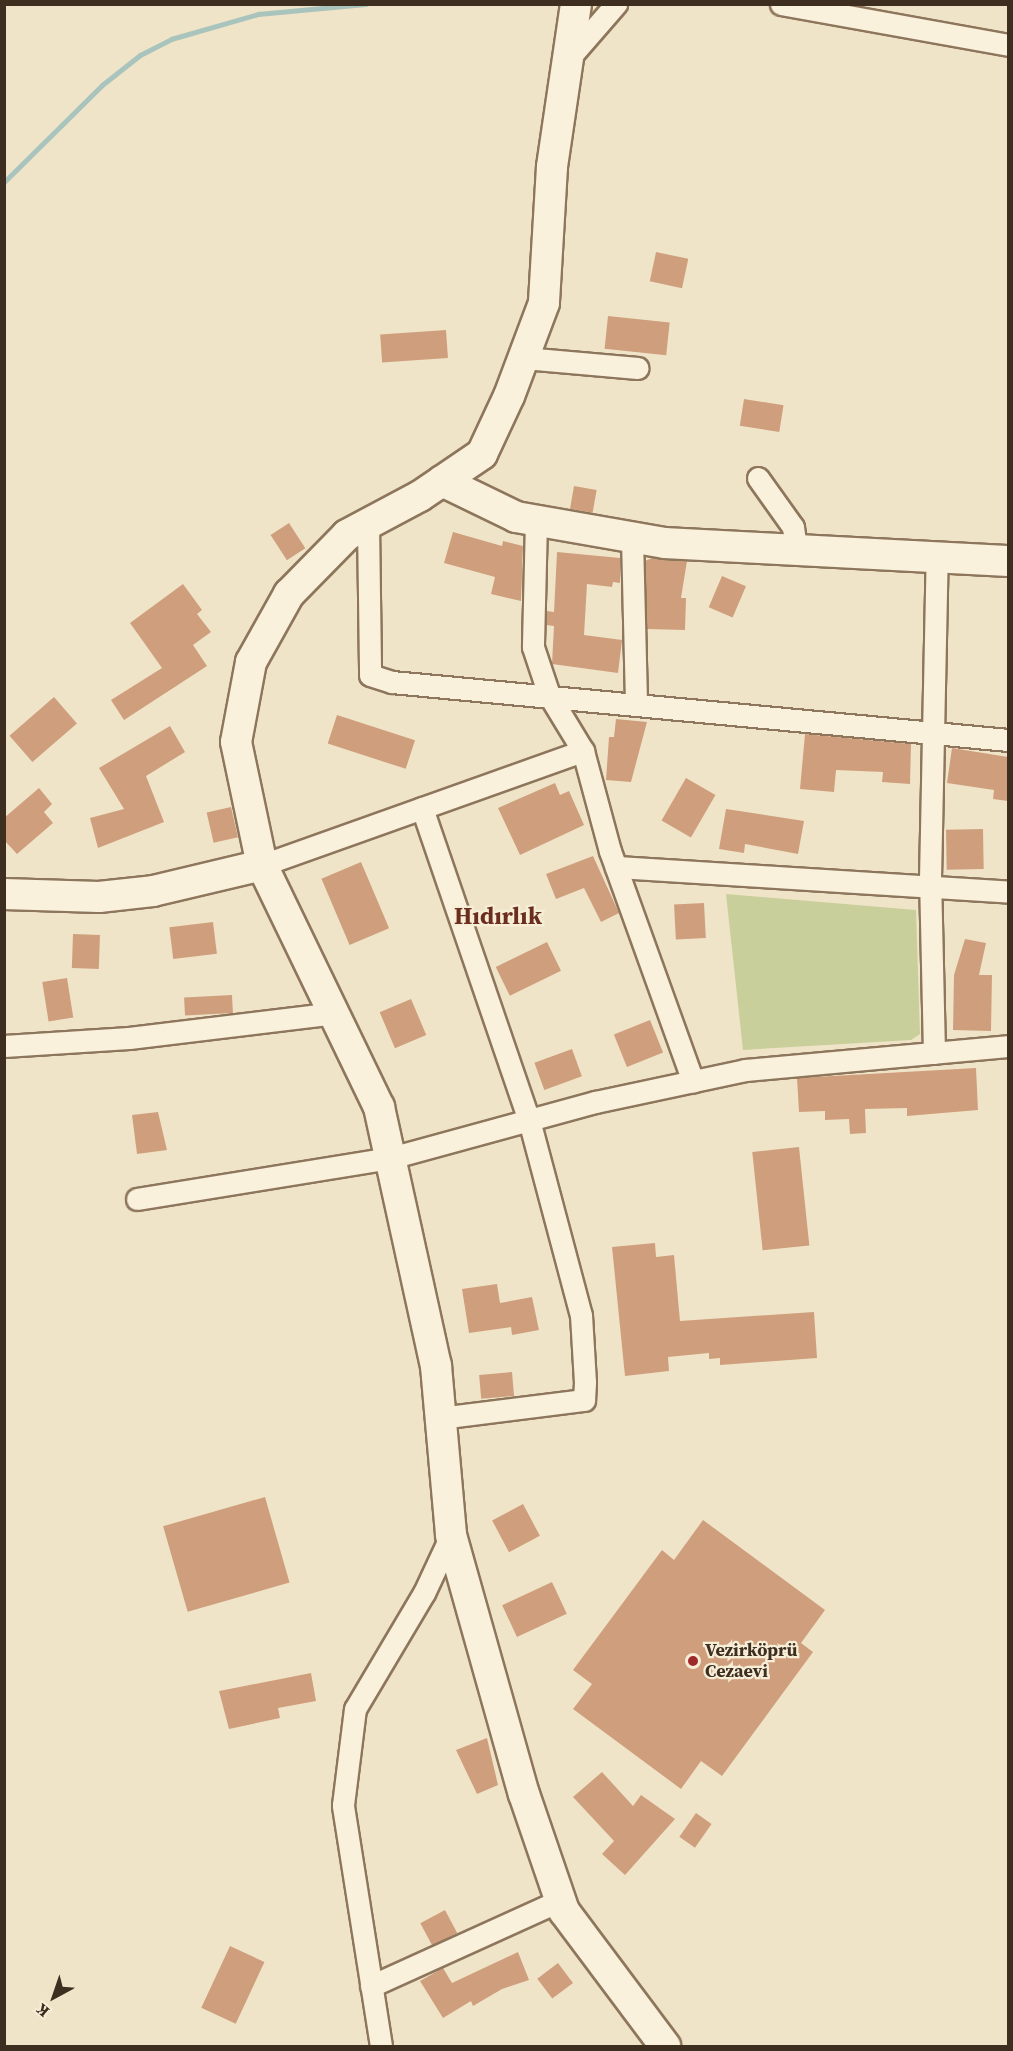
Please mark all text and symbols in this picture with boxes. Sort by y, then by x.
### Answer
district label: Hıdırlık [454,902,542,930]
place label: Vezirköprü Cezaevi [705,1640,797,1682]
marker: Vezirköprü Cezaevi [686,1654,700,1668]
north arrow [24,1967,84,2027]
text: K [31,1999,54,2023]

